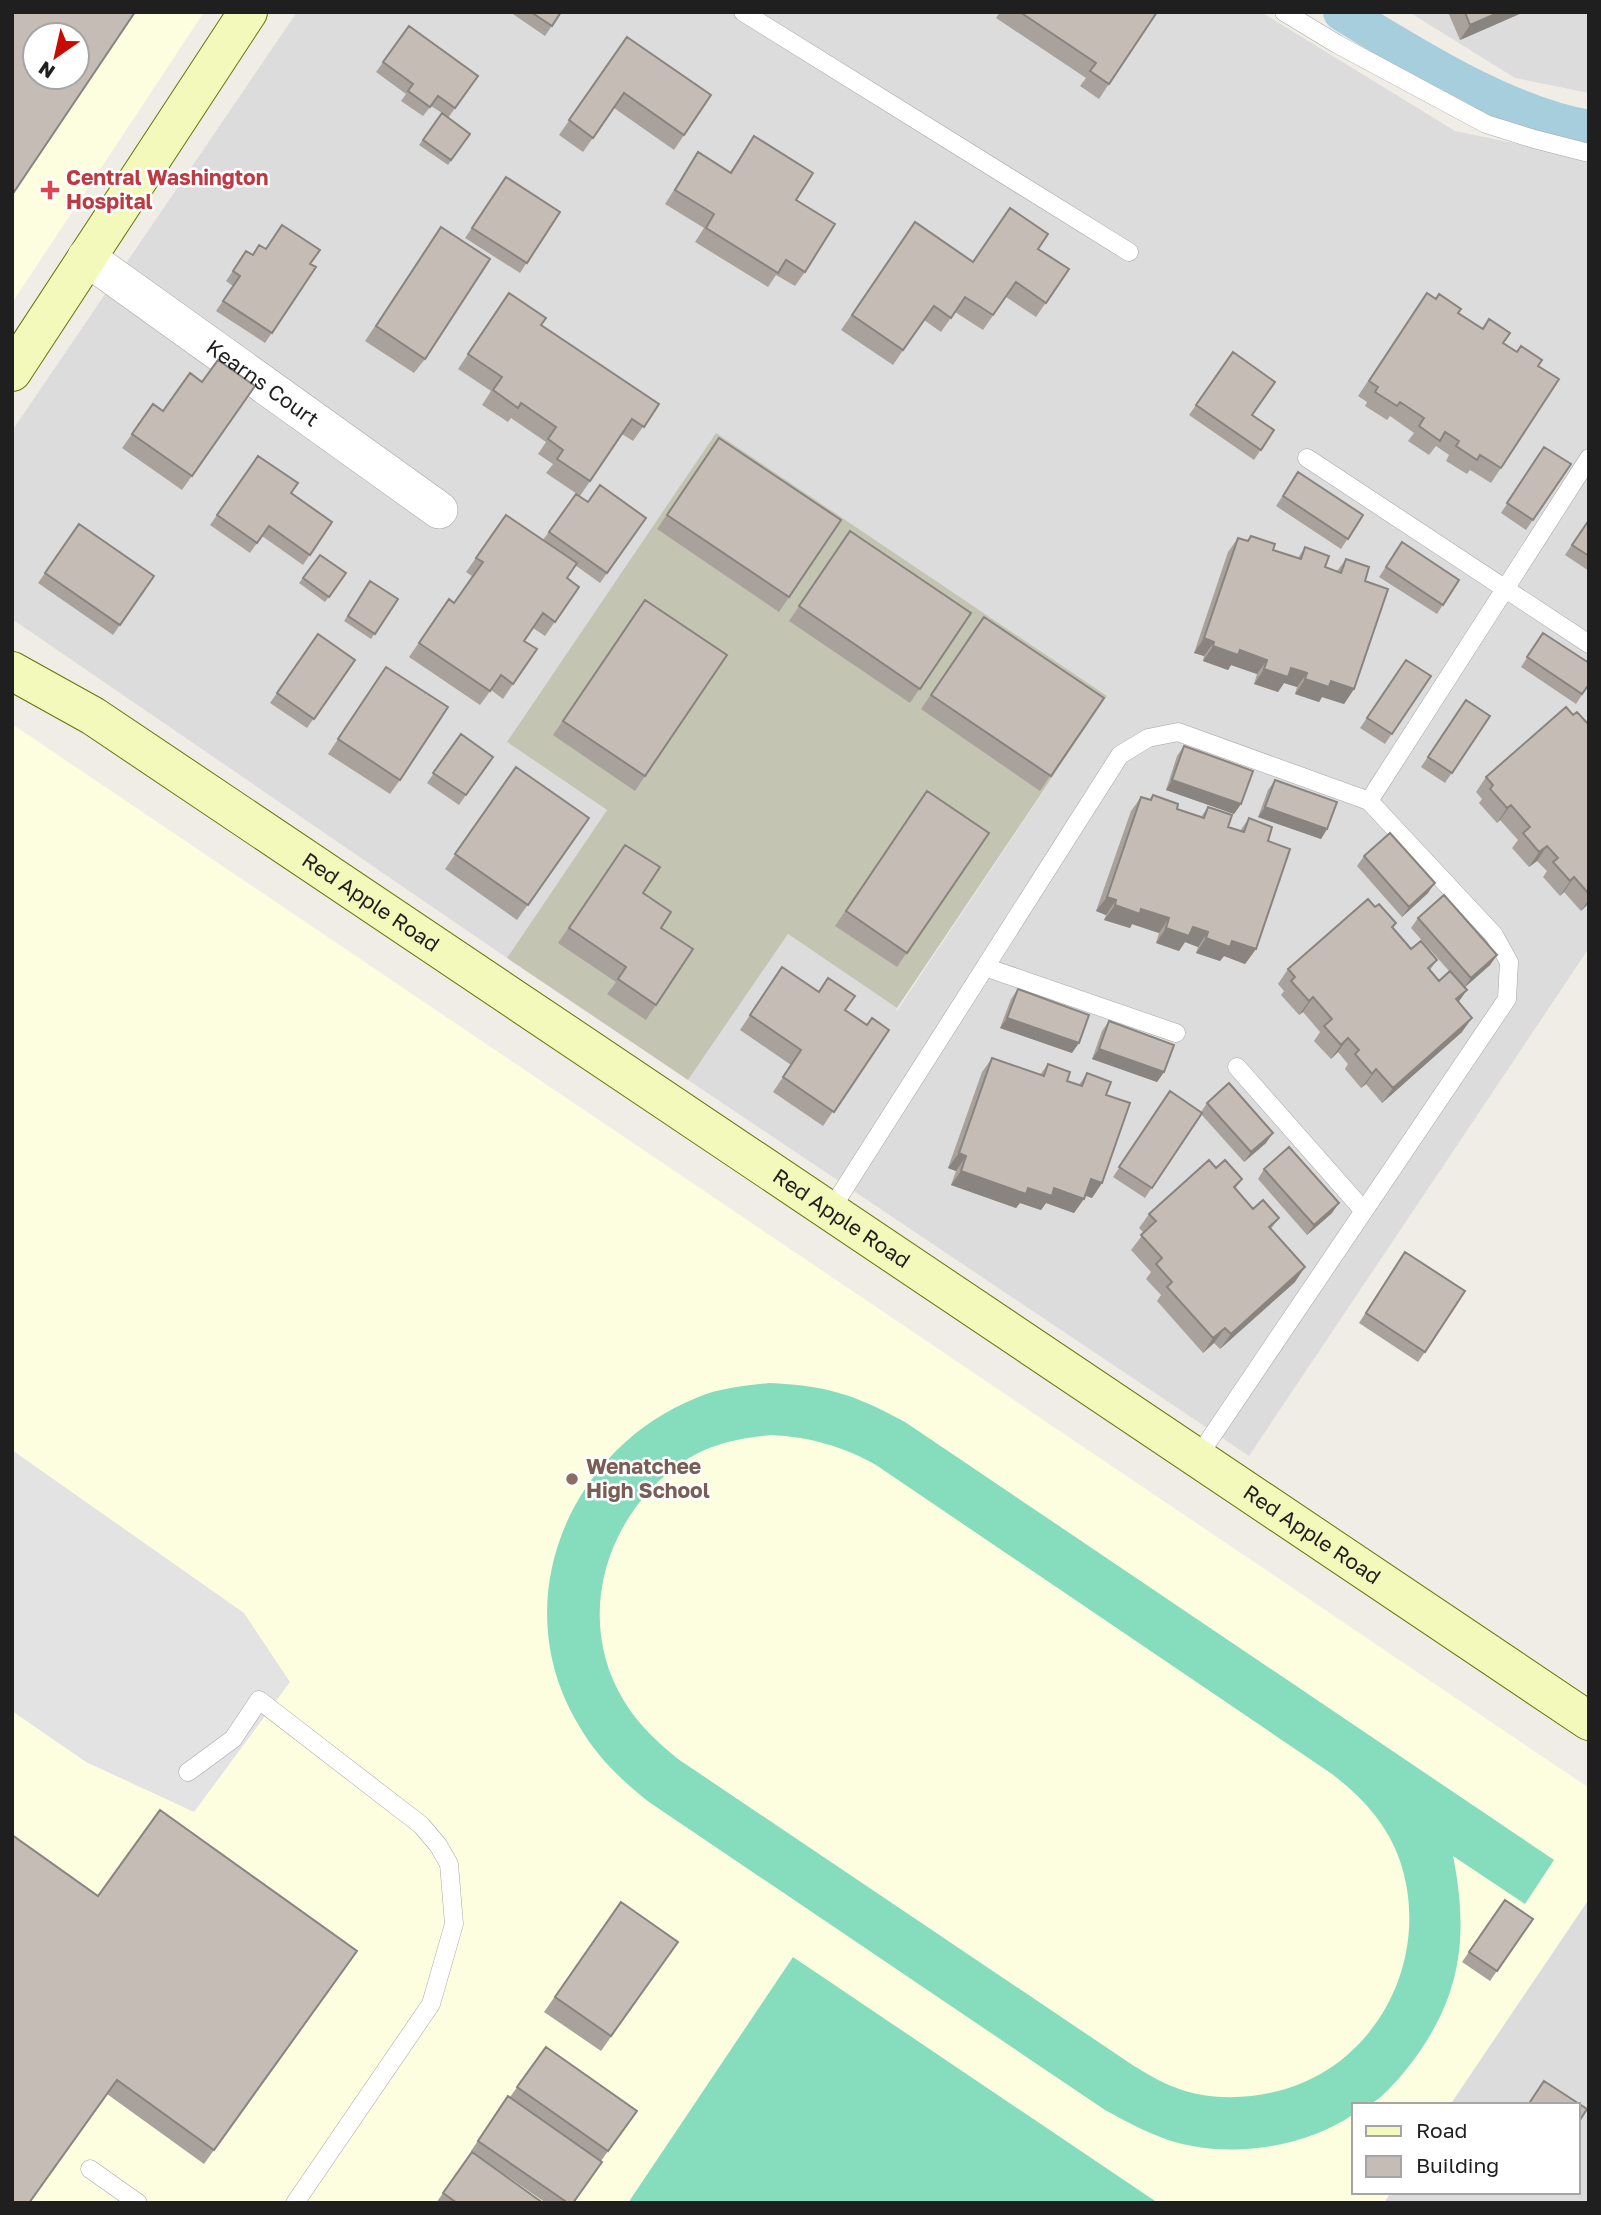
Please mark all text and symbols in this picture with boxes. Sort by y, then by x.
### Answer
north arrow [21,21,91,91]
text: N [34,57,59,84]
place label: Central Washington Hospital [66,164,268,214]
marker: Central Washington Hospital [40,180,60,200]
street label: Kearns Court [202,333,324,432]
street label: Red Apple Road [298,846,445,957]
street label: Red Apple Road [768,1162,915,1273]
place label: Wenatchee High School [586,1453,710,1503]
marker: Wenatchee High School [564,1471,580,1487]
street label: Red Apple Road [1239,1479,1386,1589]
legend [1352,2103,1580,2194]
text: Road [1416,2117,1467,2143]
text: Building [1416,2152,1499,2178]

